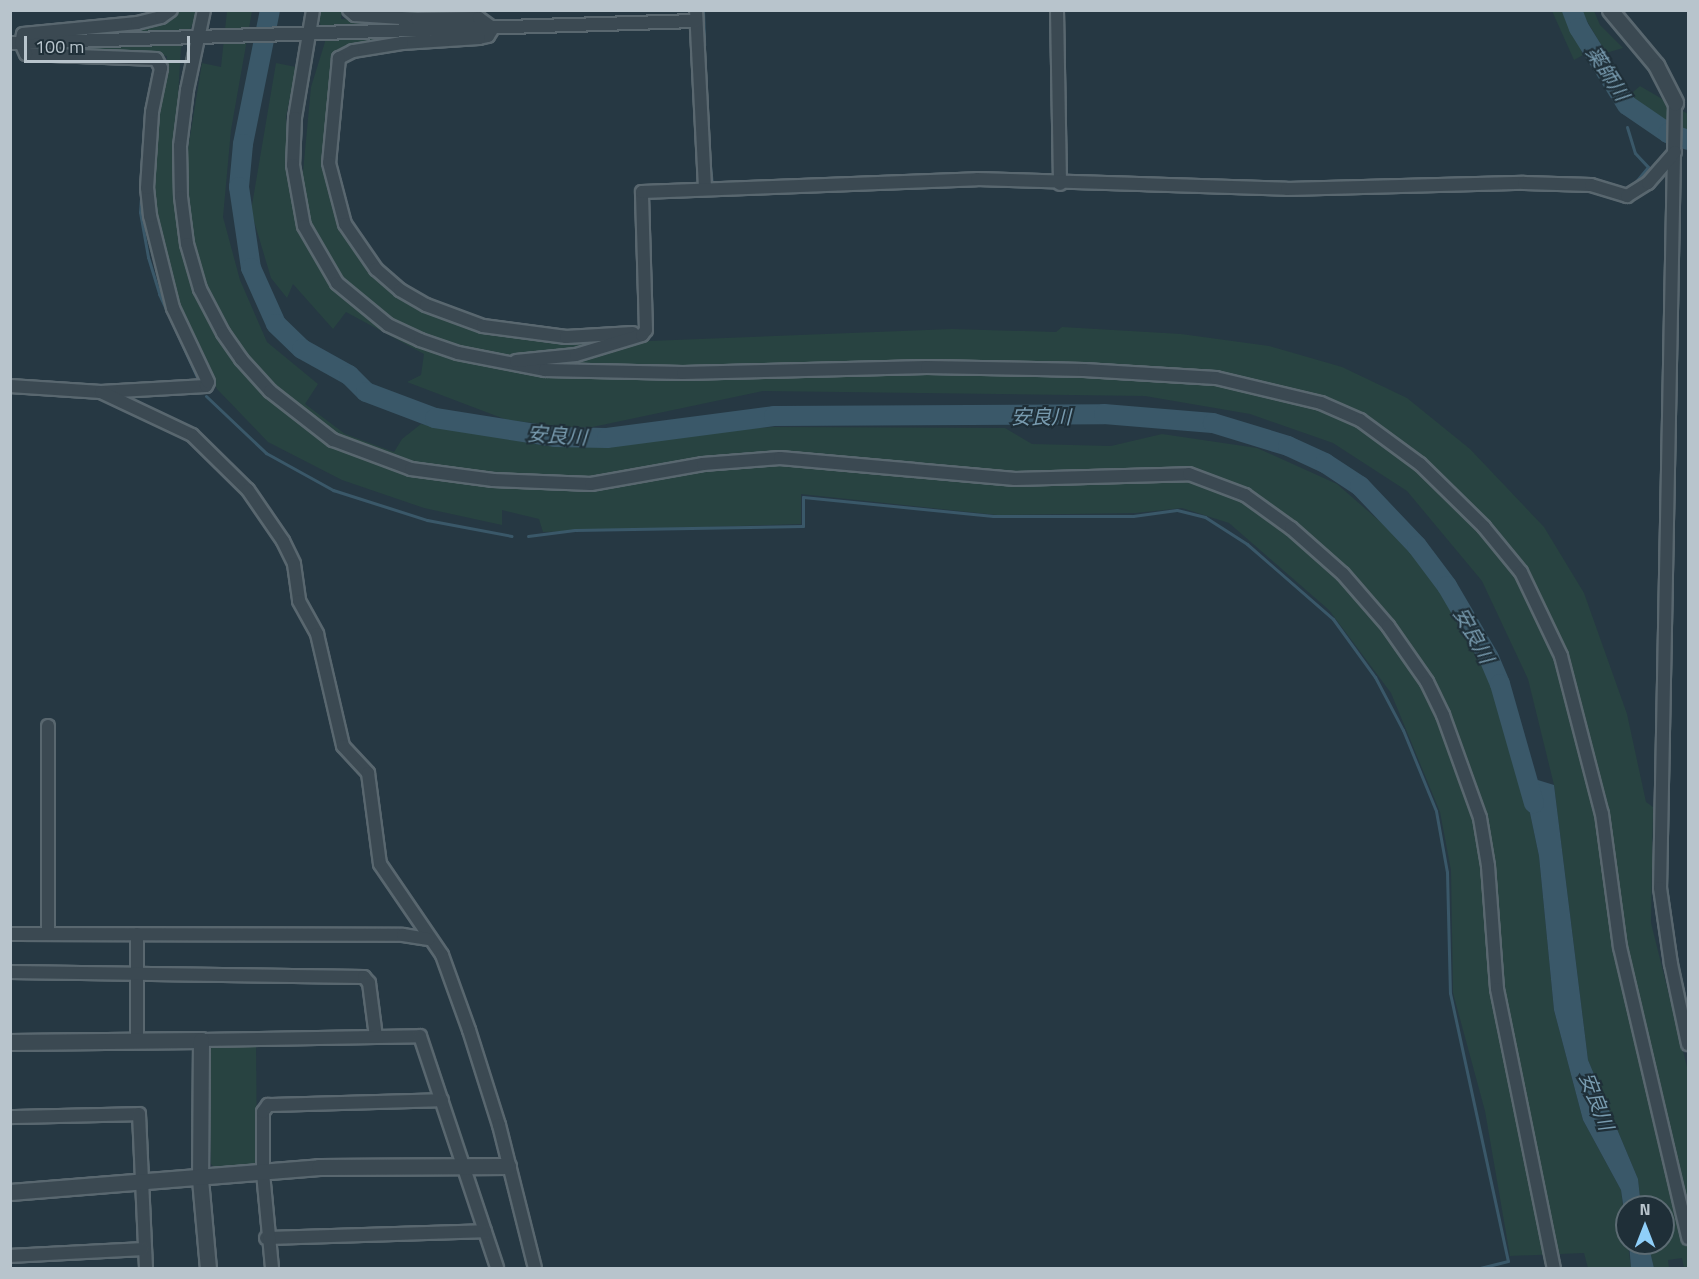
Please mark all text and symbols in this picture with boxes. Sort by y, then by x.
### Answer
scale bar [27,24,194,62]
text: 100 m [35,33,84,60]
water label: 薬師川 [1582,41,1634,105]
water label: 安良川 [1011,404,1071,428]
water label: 安良川 [526,421,588,449]
water label: 安良川 [1449,603,1499,667]
water label: 安良川 [1575,1069,1619,1133]
north arrow [1615,1195,1675,1255]
text: N [1639,1197,1651,1221]

